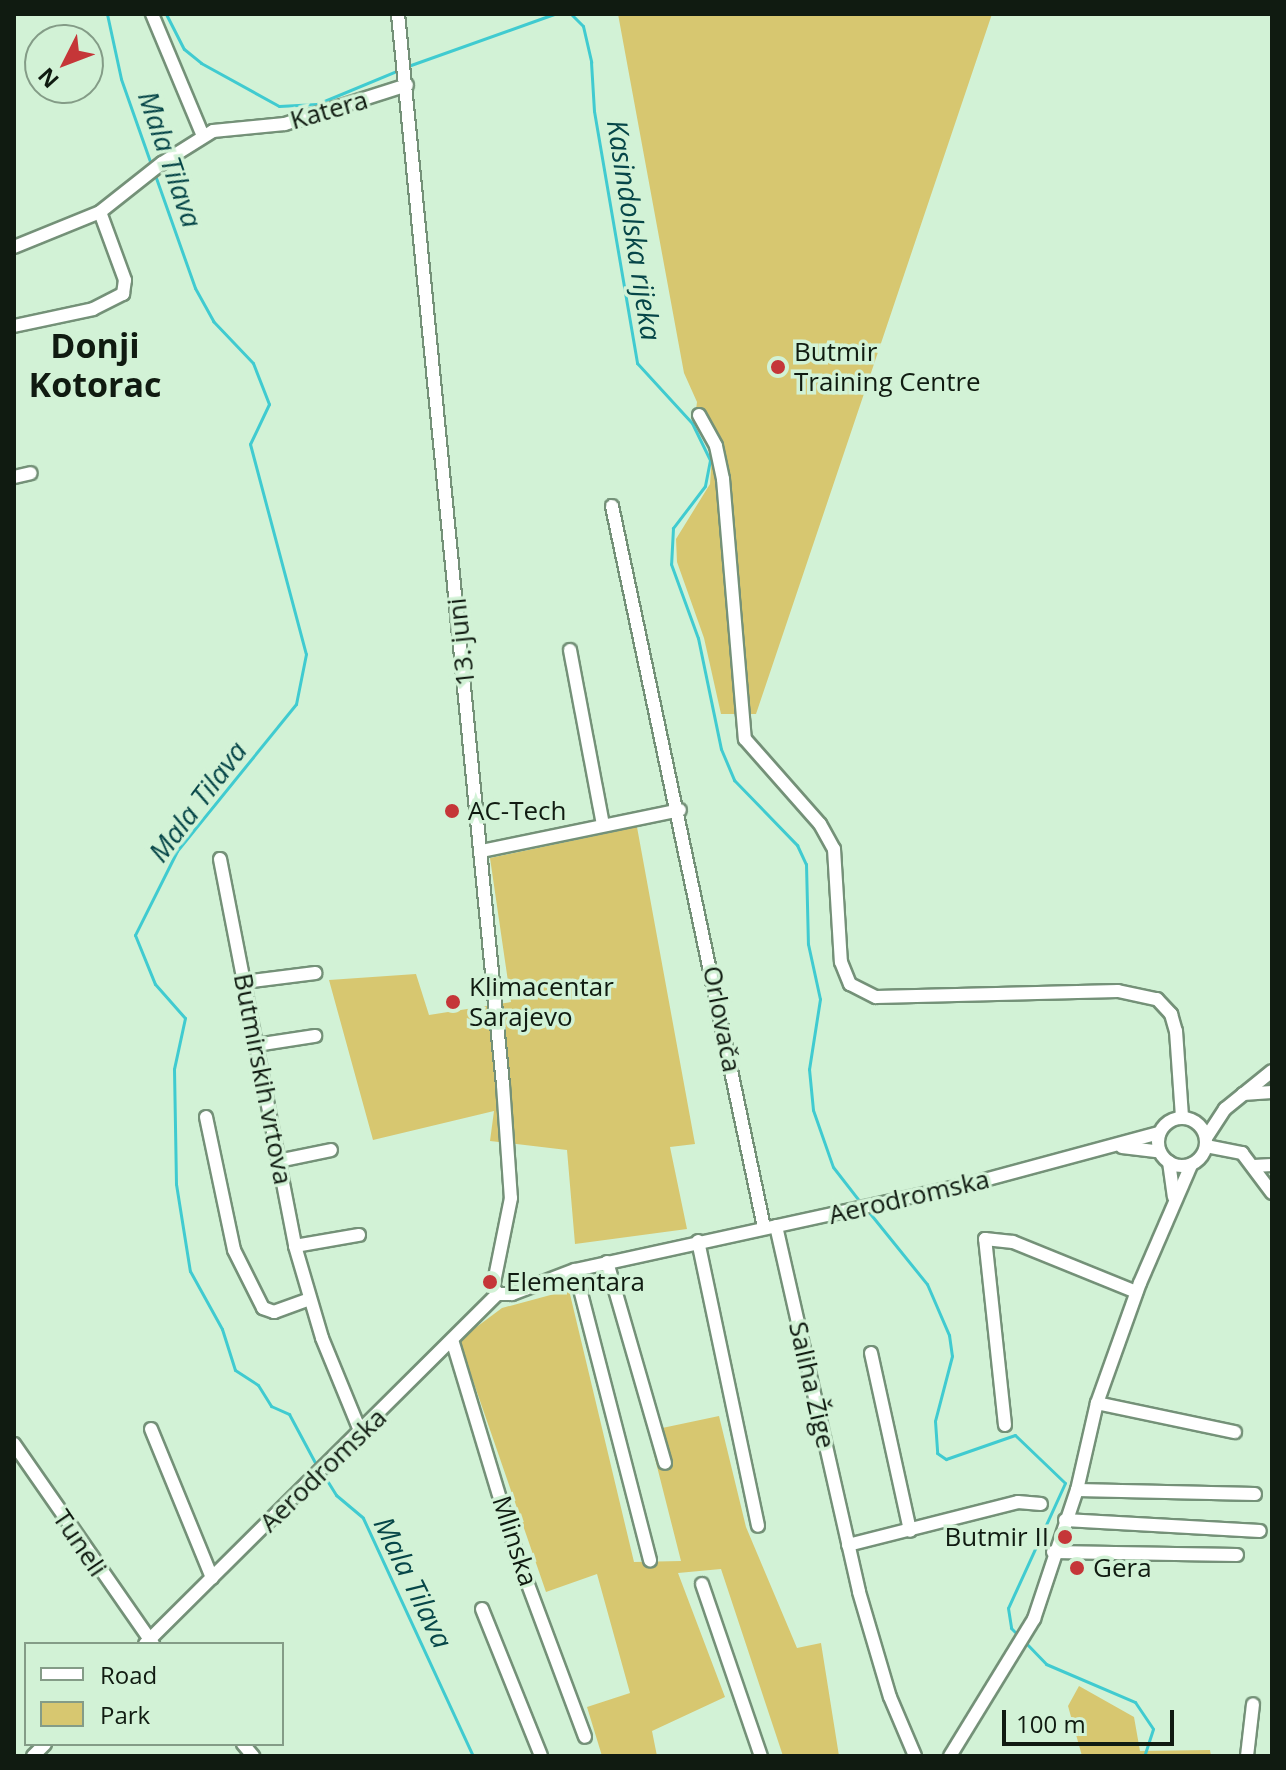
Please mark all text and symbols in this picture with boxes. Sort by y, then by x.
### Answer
north arrow [24,24,104,104]
text: N [31,62,65,95]
street label: Katera [287,84,371,136]
water label: Mala Tilava [132,86,210,232]
water label: Kasindolska rijeka [601,117,669,343]
district label: Donji Kotorac [29,325,161,404]
place label: Butmir Training Centre [794,336,981,398]
marker: Butmir Training Centre [769,358,787,376]
street label: 13. juni [441,596,481,688]
water label: Mala Tilava [141,734,253,868]
place label: AC-Tech [468,795,567,827]
marker: AC-Tech [443,802,461,820]
street label: Orlovača [696,963,748,1075]
street label: Butmirskih vrtova [227,971,299,1187]
place label: Klimacentar Sarajevo [469,971,614,1032]
marker: Klimacentar Sarajevo [444,993,462,1011]
street label: Aerodromska [826,1163,992,1231]
place label: Elementara [506,1266,645,1298]
marker: Elementara [481,1273,499,1291]
street label: Saliha Žige [782,1319,842,1451]
street label: Aerodromska [253,1402,393,1538]
street label: Mlinska [486,1492,544,1590]
street label: Tuneli [46,1504,114,1582]
water label: Mala Tilava [368,1511,460,1653]
place label: Butmir II [944,1521,1049,1553]
marker: Butmir II [1056,1528,1074,1546]
place label: Gera [1093,1552,1152,1584]
marker: Gera [1068,1559,1086,1577]
legend [24,1642,284,1746]
text: Road [100,1658,157,1691]
scale bar [1006,1694,1178,1744]
text: Park [100,1698,150,1731]
text: 100 m [1016,1707,1086,1740]

